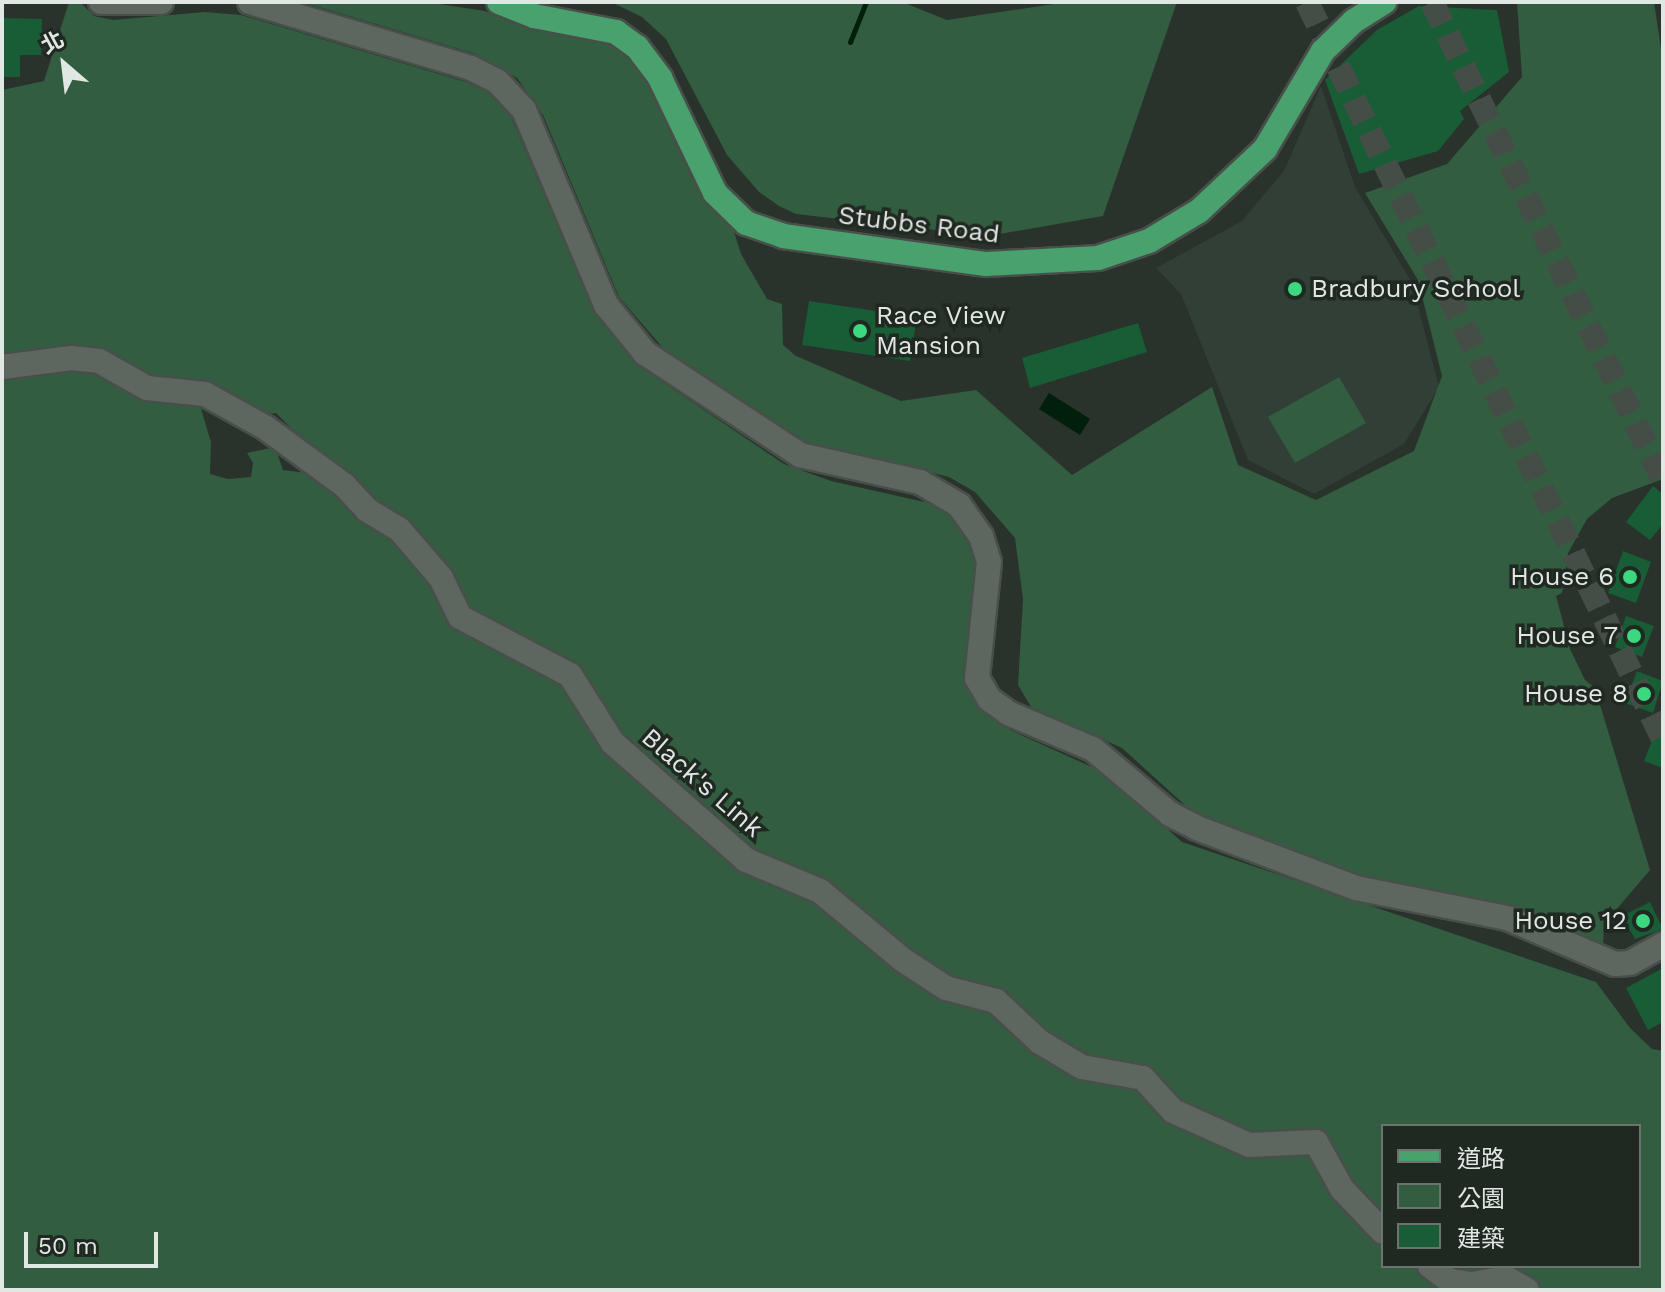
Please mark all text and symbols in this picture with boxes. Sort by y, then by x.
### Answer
north arrow [24,24,104,104]
text: 北 [37,26,68,59]
street label: Stubbs Road [837,200,1001,250]
place label: Bradbury School [1311,273,1521,305]
marker: Bradbury School [1286,280,1304,298]
place label: Race View Mansion [876,300,1007,362]
marker: Race View Mansion [851,322,869,340]
place label: House 6 [1510,561,1614,593]
marker: House 6 [1621,568,1639,586]
place label: House 7 [1515,620,1618,652]
marker: House 7 [1625,627,1643,645]
place label: House 8 [1524,678,1628,710]
marker: House 8 [1635,685,1653,703]
street label: Black's Link [635,722,769,844]
place label: House 12 [1514,905,1627,937]
marker: House 12 [1634,912,1652,930]
legend [1381,1124,1641,1268]
text: 道路 [1457,1145,1505,1173]
text: 公園 [1457,1185,1505,1213]
scale bar [28,1216,162,1266]
text: 建築 [1457,1225,1505,1253]
text: 50 m [38,1232,98,1260]

